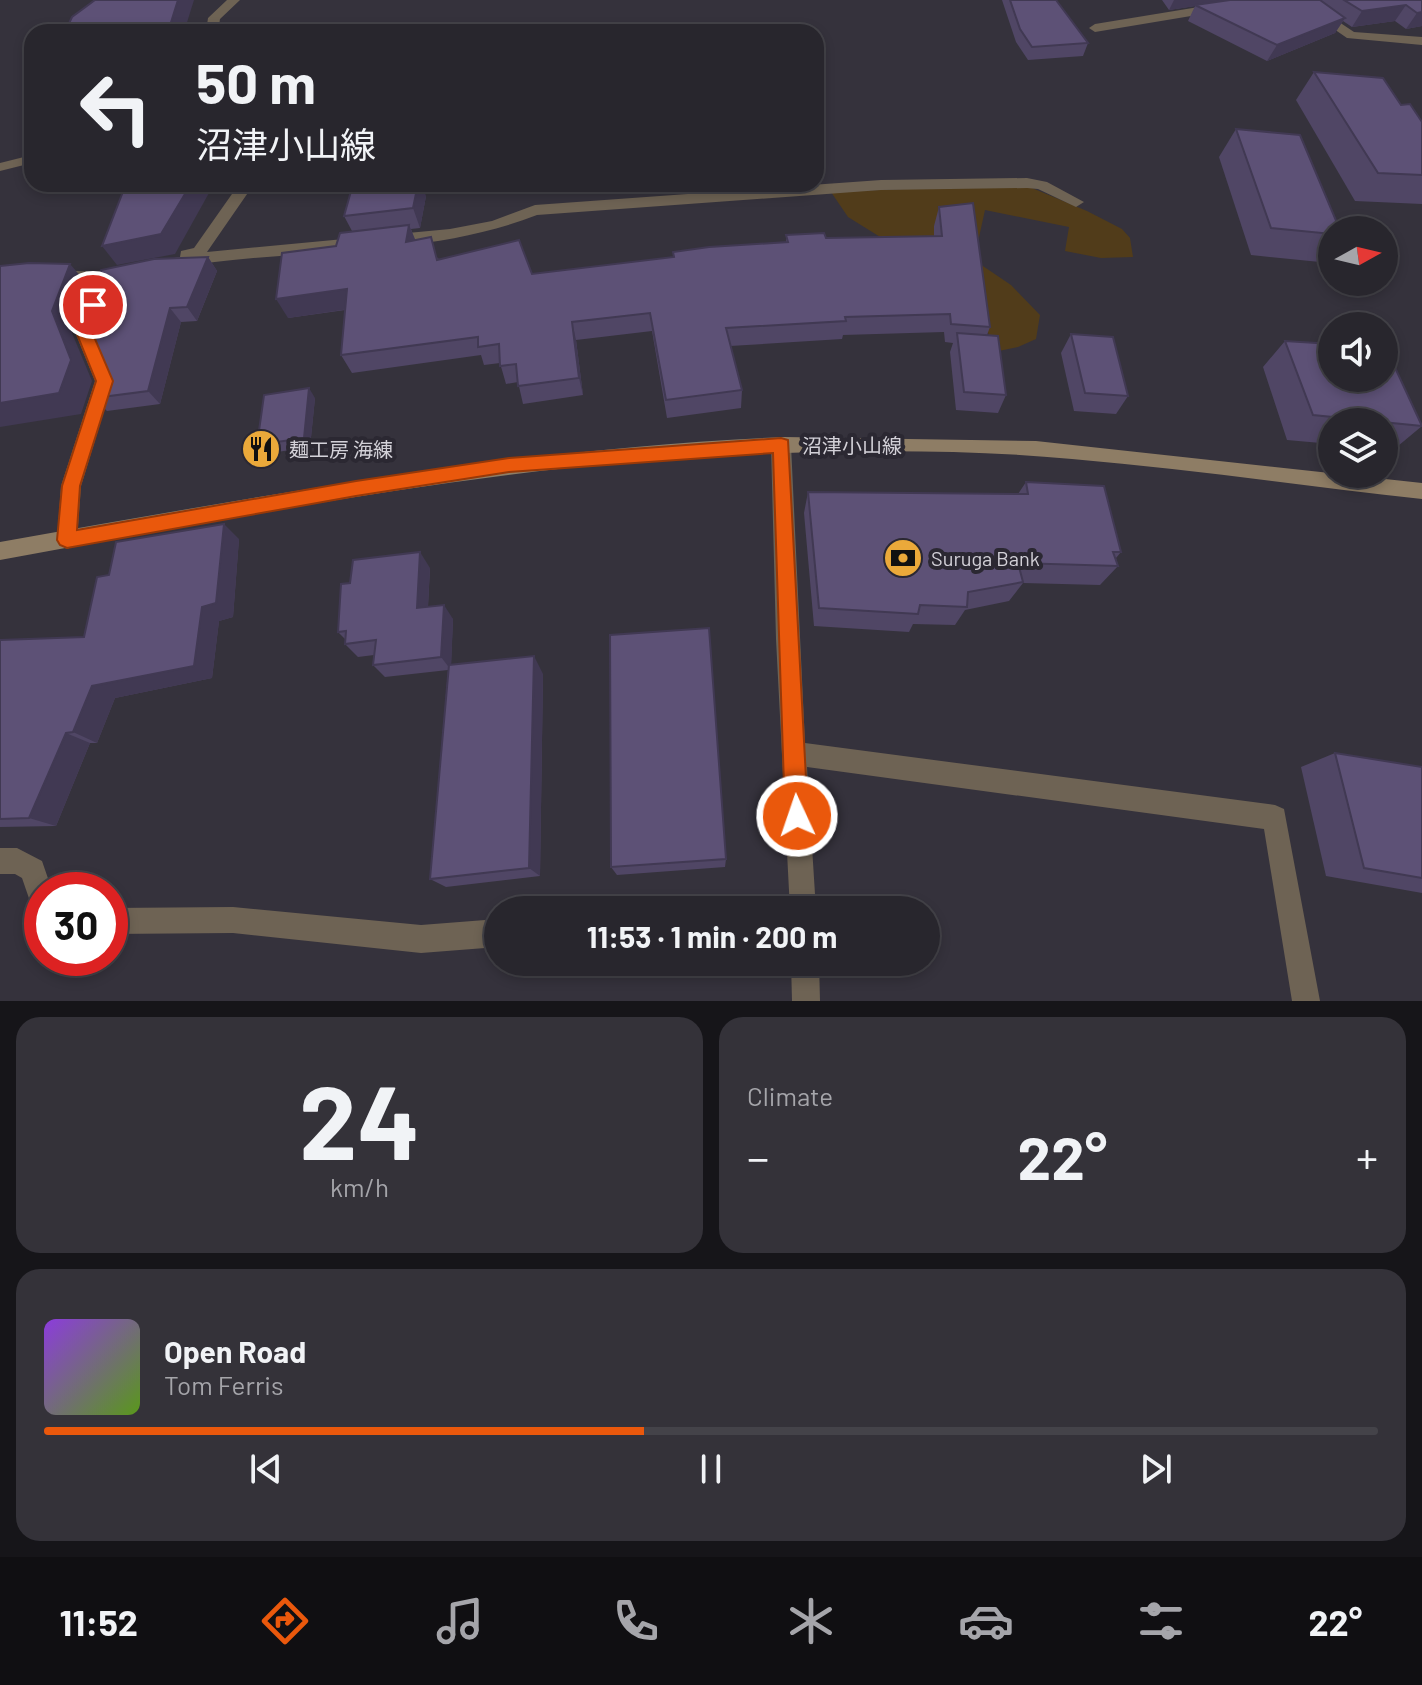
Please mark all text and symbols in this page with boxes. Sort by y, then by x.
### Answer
text: 50 m [196,48,316,115]
icon: left [64,56,168,160]
text: 沼津小山線 [196,122,376,165]
north arrow [1318,216,1398,296]
map controls [1318,216,1398,488]
pin [59,271,127,339]
icon: arrive [71,283,115,327]
button: sound [1318,312,1398,392]
button: layers [1318,408,1398,488]
restaurant icon: 麺工房 海練 [240,428,282,470]
street label: 沼津小山線 [802,433,902,457]
place label: 麺工房 海練 [289,437,393,461]
bank icon: Suruga Bank [882,537,924,579]
place label: Suruga Bank [931,546,1040,570]
position arrow [755,774,839,858]
speed limit sign: 30 [24,872,128,976]
text: 11:53 · 1 min · 200 m [587,918,837,954]
text: 24 [299,1056,420,1181]
text: Climate [747,1080,833,1111]
text: 22° [1018,1120,1107,1192]
text: − [747,1130,769,1183]
text: + [1356,1130,1378,1183]
text: km/h [330,1171,389,1202]
text: Open Road [164,1333,306,1369]
text: Tom Ferris [164,1369,284,1400]
icon: previous [244,1447,288,1491]
icon: pause [689,1447,733,1491]
icon: next [1134,1447,1178,1491]
icon: directions [257,1593,313,1649]
icon: music [432,1593,488,1649]
icon: phone [608,1593,664,1649]
icon: climate [783,1593,839,1649]
icon: car [958,1593,1014,1649]
icon: filters [1133,1593,1189,1649]
text: 11:52 [60,1600,138,1643]
text: 22° [1308,1600,1362,1643]

